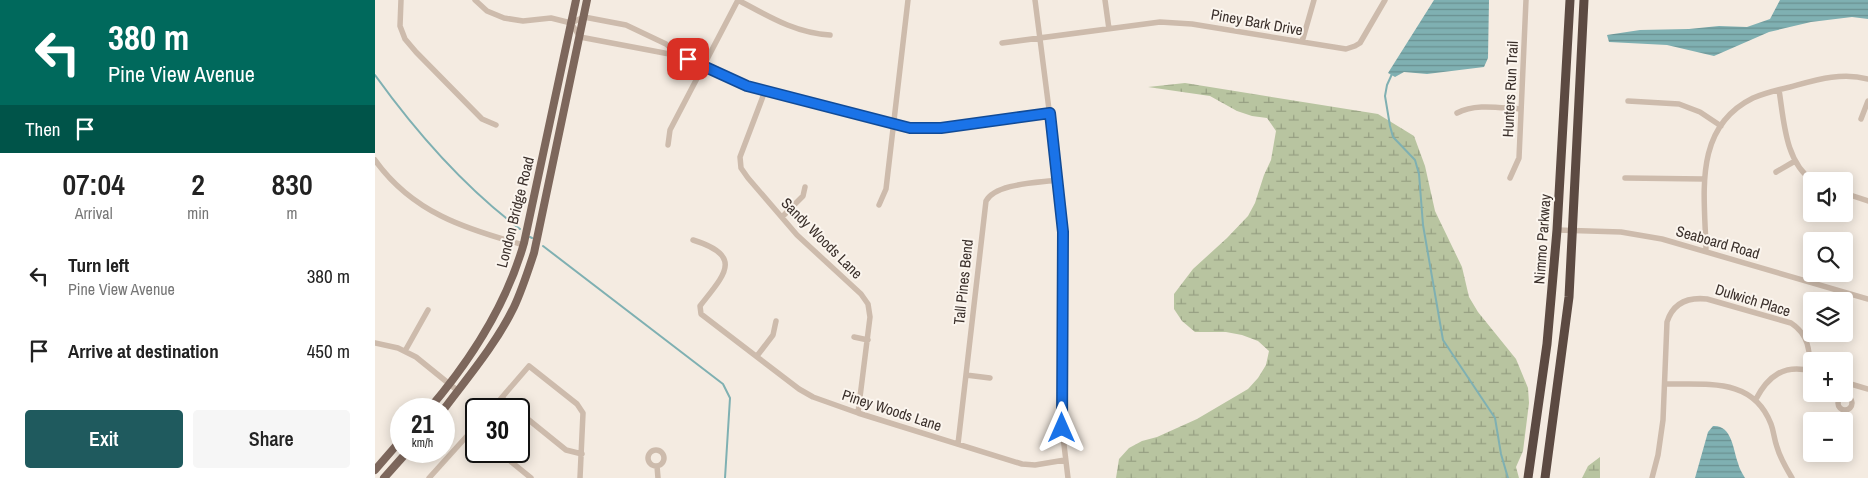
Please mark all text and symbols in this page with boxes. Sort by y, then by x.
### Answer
street label: Piney Bark Drive [1209,4,1305,40]
text: 380 m [108,14,189,61]
icon: left [25,20,90,85]
pin [667,38,709,80]
street label: Hunters Run Trail [1497,40,1523,138]
icon: arrive [674,45,702,73]
text: Pine View Avenue [108,59,255,89]
icon: arrive [71,115,99,143]
text: Then [25,116,61,142]
street label: London Bridge Road [491,154,539,270]
text: 07:04 [62,164,125,204]
text: 2 [191,164,205,204]
text: 830 [272,164,313,204]
map controls [1803,172,1853,462]
button: sound [1803,172,1853,222]
street label: Nimmo Parkway [1528,192,1556,285]
street label: Sandy Woods Lane [777,193,867,283]
text: Arrival [75,202,113,224]
text: min [187,202,209,224]
text: m [287,202,298,224]
street label: Seaboard Road [1674,220,1762,264]
button: search [1803,232,1853,282]
street label: Tall Pines Bend [948,238,978,326]
text: Turn left [68,252,129,278]
icon: left [25,262,53,290]
text: 380 m [307,263,350,289]
text: Pine View Avenue [68,278,175,300]
street label: Dulwich Place [1713,279,1793,321]
button: layers [1803,292,1853,342]
icon: arrive [25,337,53,365]
text: Arrive at destination [68,338,219,364]
text: 450 m [307,338,350,364]
button: + [1803,352,1853,402]
street label: Piney Woods Lane [839,384,945,436]
speed limit sign: 30 [465,398,530,463]
position arrow [1035,401,1087,453]
text: 21 [411,407,434,441]
button: Exit [25,410,183,468]
button: Share [193,410,350,468]
button: − [1803,412,1853,462]
text: km/h [412,435,433,451]

